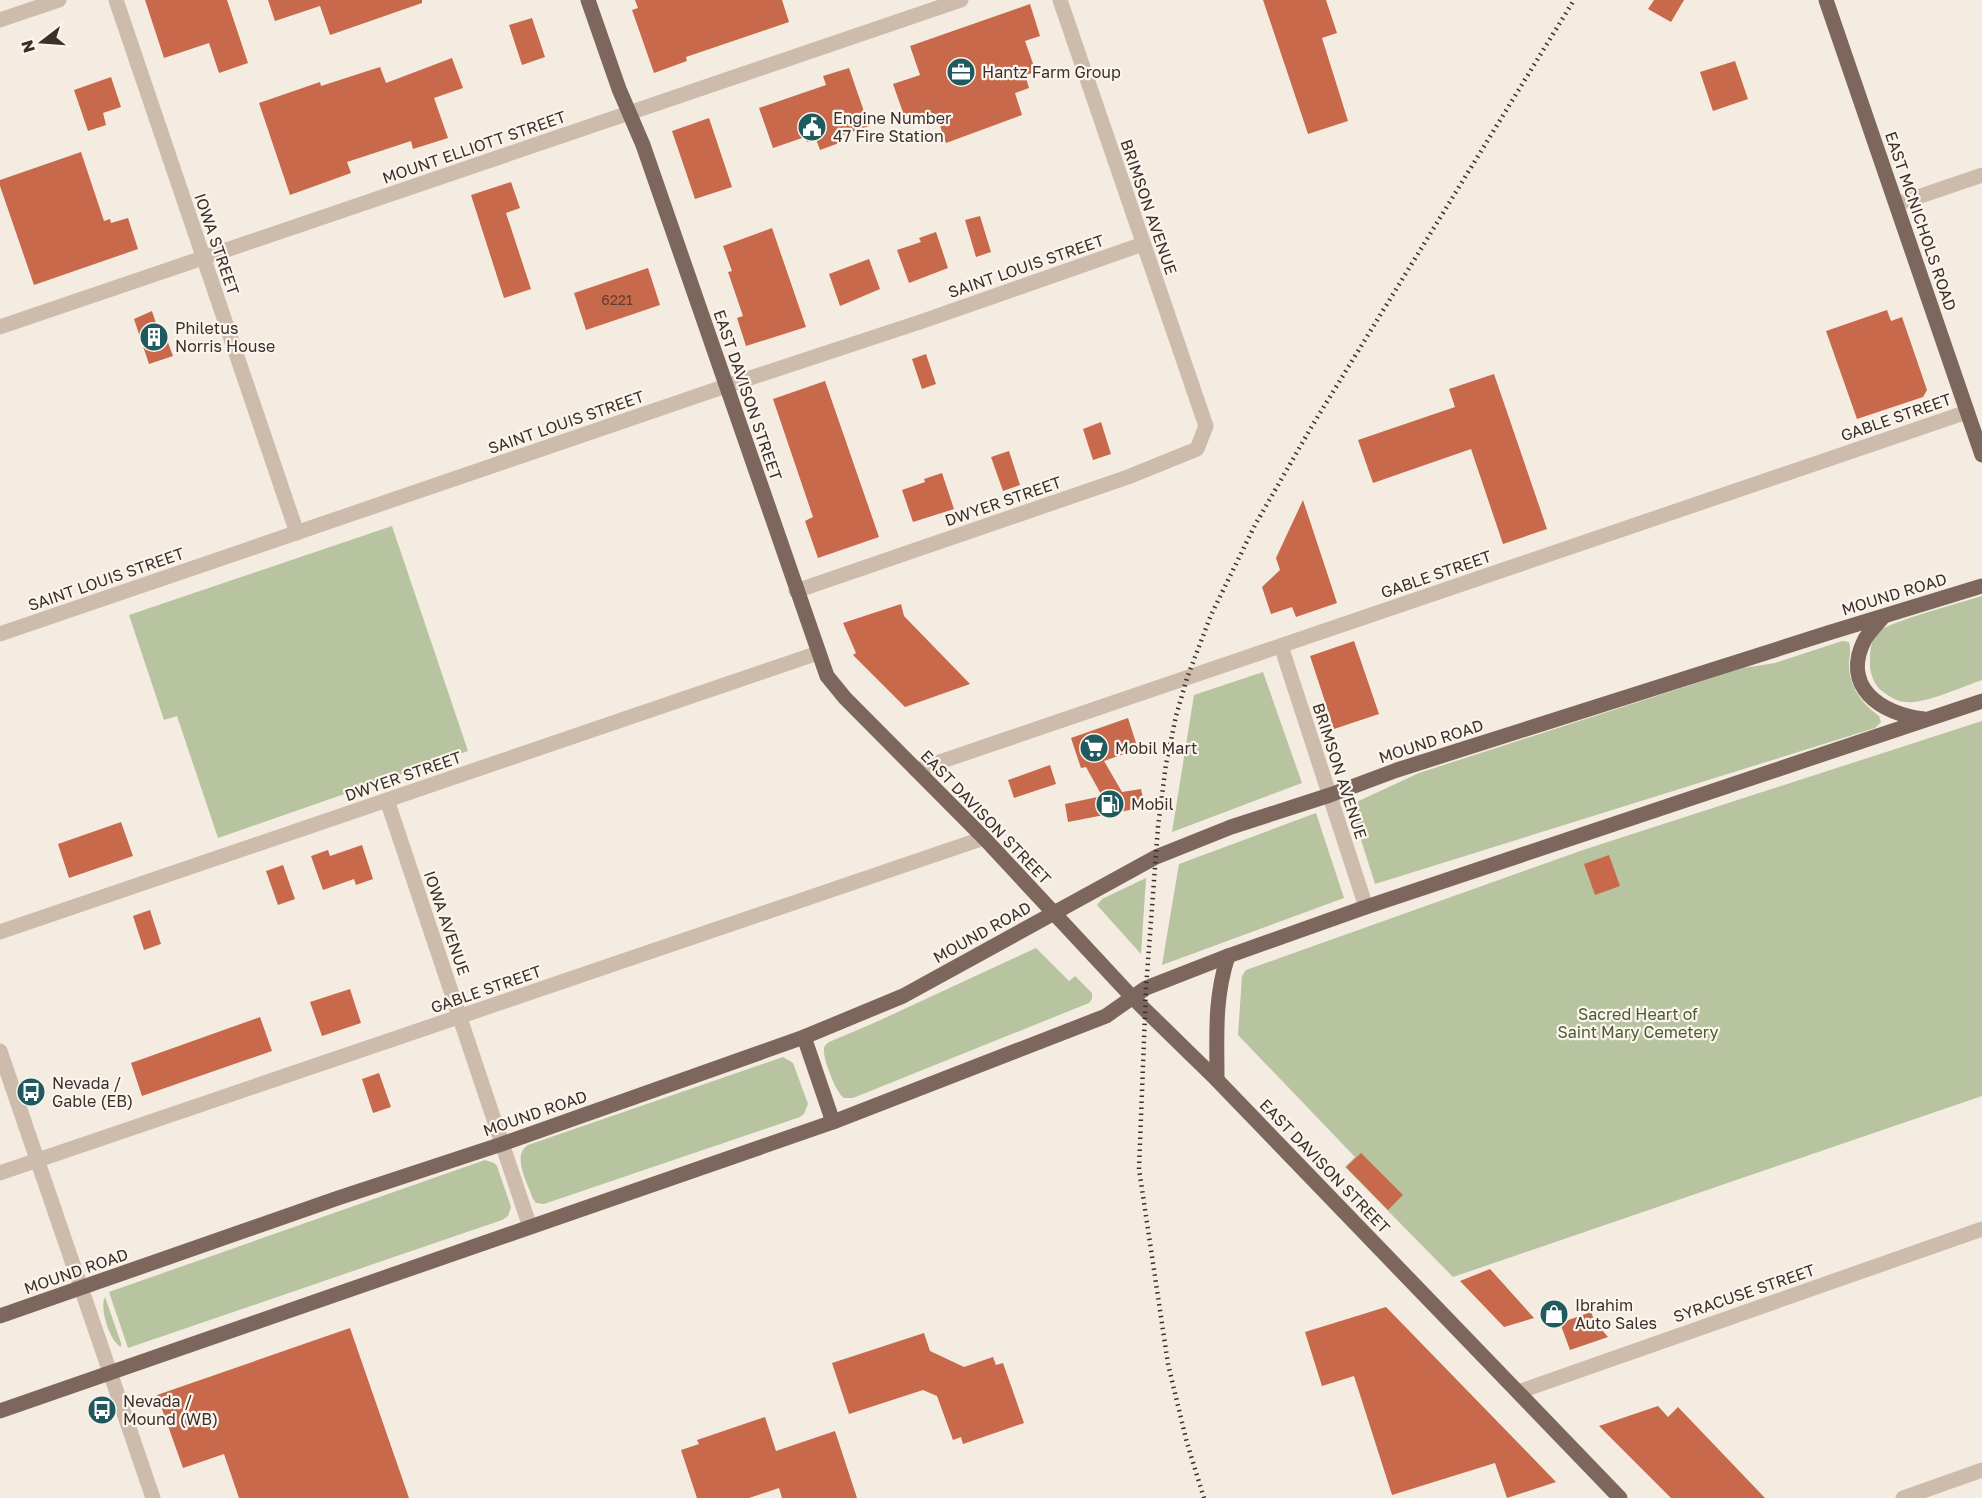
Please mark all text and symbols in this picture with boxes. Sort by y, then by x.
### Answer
north arrow [12,12,72,72]
text: N [16,38,39,55]
office icon: Hantz Farm Group [945,56,977,88]
place label: Hantz Farm Group [982,62,1121,82]
street label: MOUNT ELLIOTT STREET [380,106,569,188]
place label: Engine Number 47 Fire Station [833,108,951,146]
public building icon: Engine Number 47 Fire Station [796,111,828,143]
street label: EAST MCNICHOLS ROAD [1881,129,1961,313]
street label: BRIMSON AVENUE [1116,137,1182,277]
street label: IOWA STREET [190,190,244,298]
street label: SAINT LOUIS STREET [945,230,1107,302]
house number: 6221 [601,291,633,308]
street label: EAST DAVISON STREET [709,307,787,483]
place label: Philetus Norris House [175,318,275,356]
building icon: Philetus Norris House [138,321,170,353]
street label: SAINT LOUIS STREET [485,386,647,458]
street label: GABLE STREET [1838,389,1954,445]
street label: DWYER STREET [942,472,1064,530]
street label: SAINT LOUIS STREET [25,543,187,615]
street label: GABLE STREET [1378,546,1494,602]
street label: MOUND ROAD [1839,569,1949,619]
street label: BRIMSON AVENUE [1309,700,1371,842]
street label: MOUND ROAD [1376,715,1486,767]
supermarket icon: Mobil Mart [1078,732,1110,764]
place label: Mobil Mart [1115,738,1197,758]
street label: EAST DAVISON STREET [917,746,1055,888]
street label: DWYER STREET [342,747,464,805]
fuel station icon: Mobil [1094,788,1126,820]
place label: Mobil [1131,794,1174,814]
street label: IOWA AVENUE [420,868,474,978]
street label: MOUND ROAD [929,897,1035,967]
street label: GABLE STREET [428,961,544,1017]
park label: Sacred Heart of Saint Mary Cemetery [1557,1004,1719,1042]
place label: Nevada / Gable (EB) [52,1073,133,1111]
bus stop icon: Nevada / Gable (EB) [15,1076,47,1108]
street label: MOUND ROAD [480,1086,590,1140]
street label: EAST DAVISON STREET [1256,1095,1394,1237]
street label: MOUND ROAD [21,1244,131,1298]
street label: SYRACUSE STREET [1671,1259,1818,1327]
place label: Ibrahim Auto Sales [1575,1295,1657,1333]
shop icon: Ibrahim Auto Sales [1538,1298,1570,1330]
place label: Nevada / Mound (WB) [123,1391,218,1429]
bus stop icon: Nevada / Mound (WB) [86,1394,118,1426]

